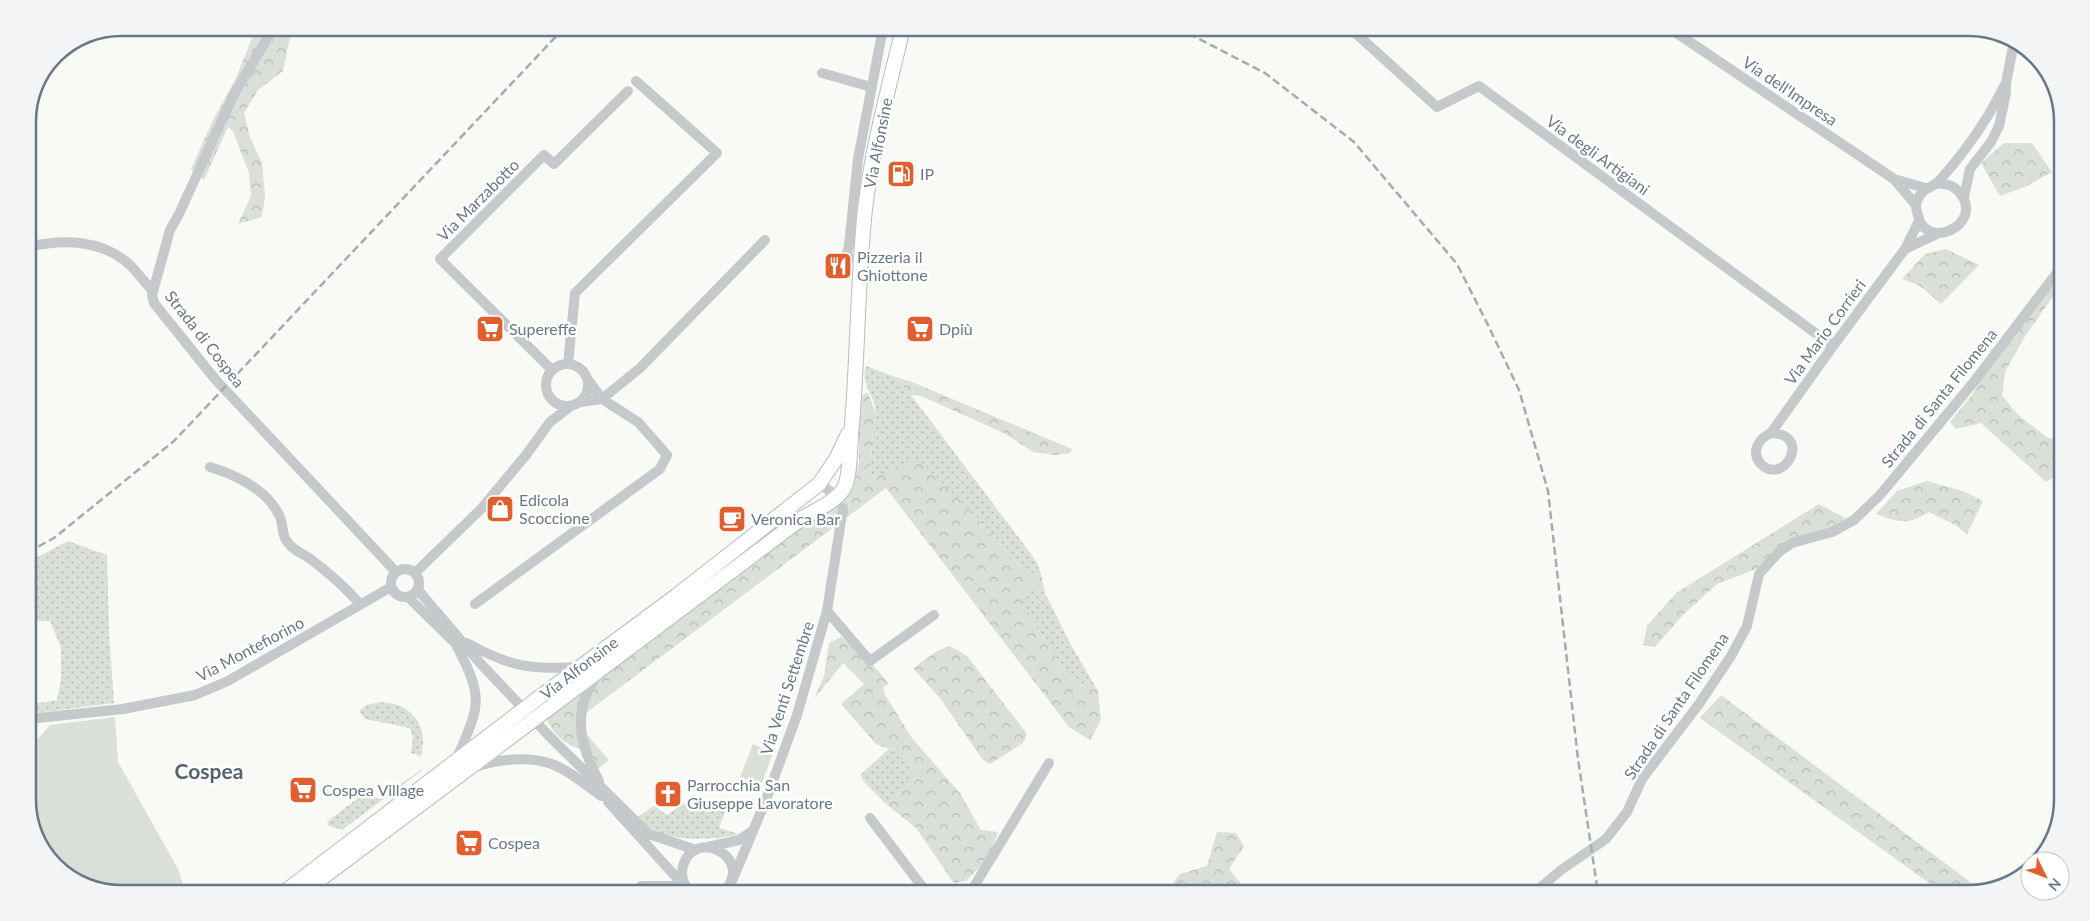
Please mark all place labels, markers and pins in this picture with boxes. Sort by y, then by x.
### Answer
fuel station icon: IP [886,159,916,189]
place label: IP [920,164,934,183]
place label: Pizzeria il Ghiottone [857,247,928,284]
restaurant icon: Pizzeria il Ghiottone [823,251,853,281]
supermarket icon: Supereffe [475,314,505,344]
supermarket icon: Dpiù [905,314,935,344]
place label: Supereffe [509,319,577,338]
place label: Dpiù [939,319,973,338]
place label: Edicola Scoccione [519,490,590,527]
shop icon: Edicola Scoccione [485,494,515,524]
cafe icon: Veronica Bar [717,504,747,534]
place label: Veronica Bar [751,509,840,528]
supermarket icon: Cospea Village [288,775,318,805]
place label: Parrocchia San Giuseppe Lavoratore [687,775,833,812]
church icon: Parrocchia San Giuseppe Lavoratore [653,779,683,809]
place label: Cospea Village [322,780,424,799]
supermarket icon: Cospea [454,828,484,858]
place label: Cospea [488,833,540,852]

